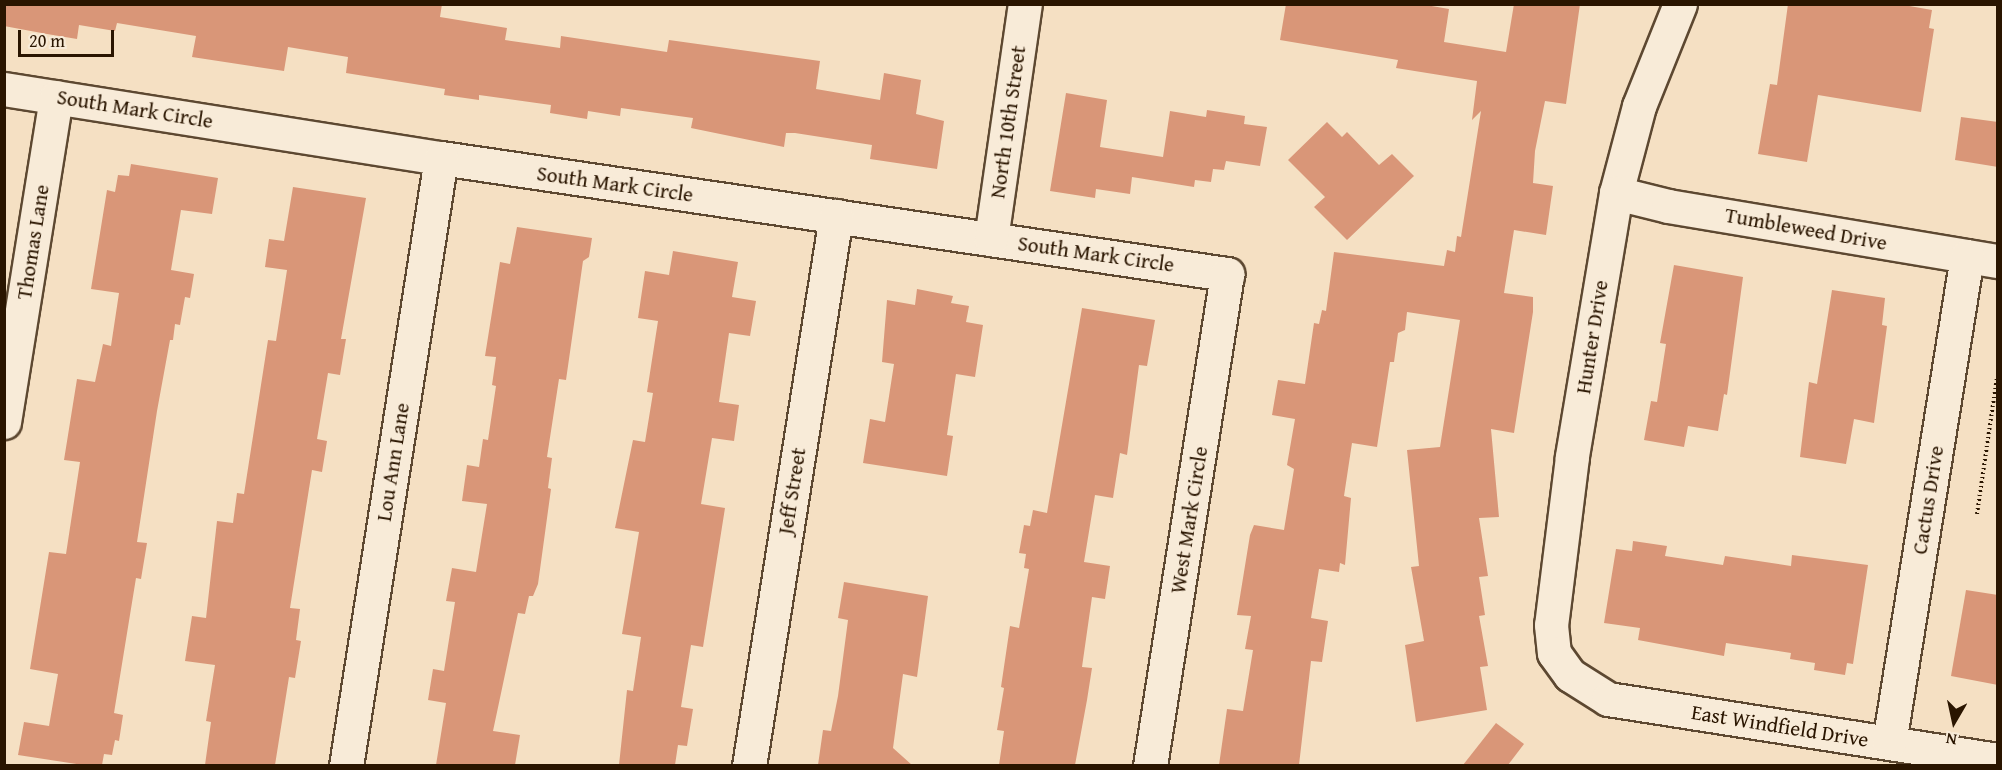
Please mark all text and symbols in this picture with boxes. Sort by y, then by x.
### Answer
scale bar [21,18,117,56]
text: 20 m [29,27,65,54]
street label: North 10th Street [985,44,1031,200]
street label: South Mark Circle [55,84,215,134]
street label: South Mark Circle [535,161,695,207]
street label: Thomas Lane [11,183,55,301]
street label: Tumbleweed Drive [1723,202,1889,256]
street label: South Mark Circle [1016,231,1176,277]
street label: Hunter Drive [1571,278,1613,396]
street label: Lou Ann Lane [371,401,415,523]
street label: Cactus Drive [1907,444,1949,556]
street label: West Mark Circle [1165,445,1213,595]
street label: Jeff Street [773,446,811,536]
north arrow [1924,692,1984,752]
street label: East Windfield Drive [1690,700,1870,752]
text: N [1944,727,1958,752]

